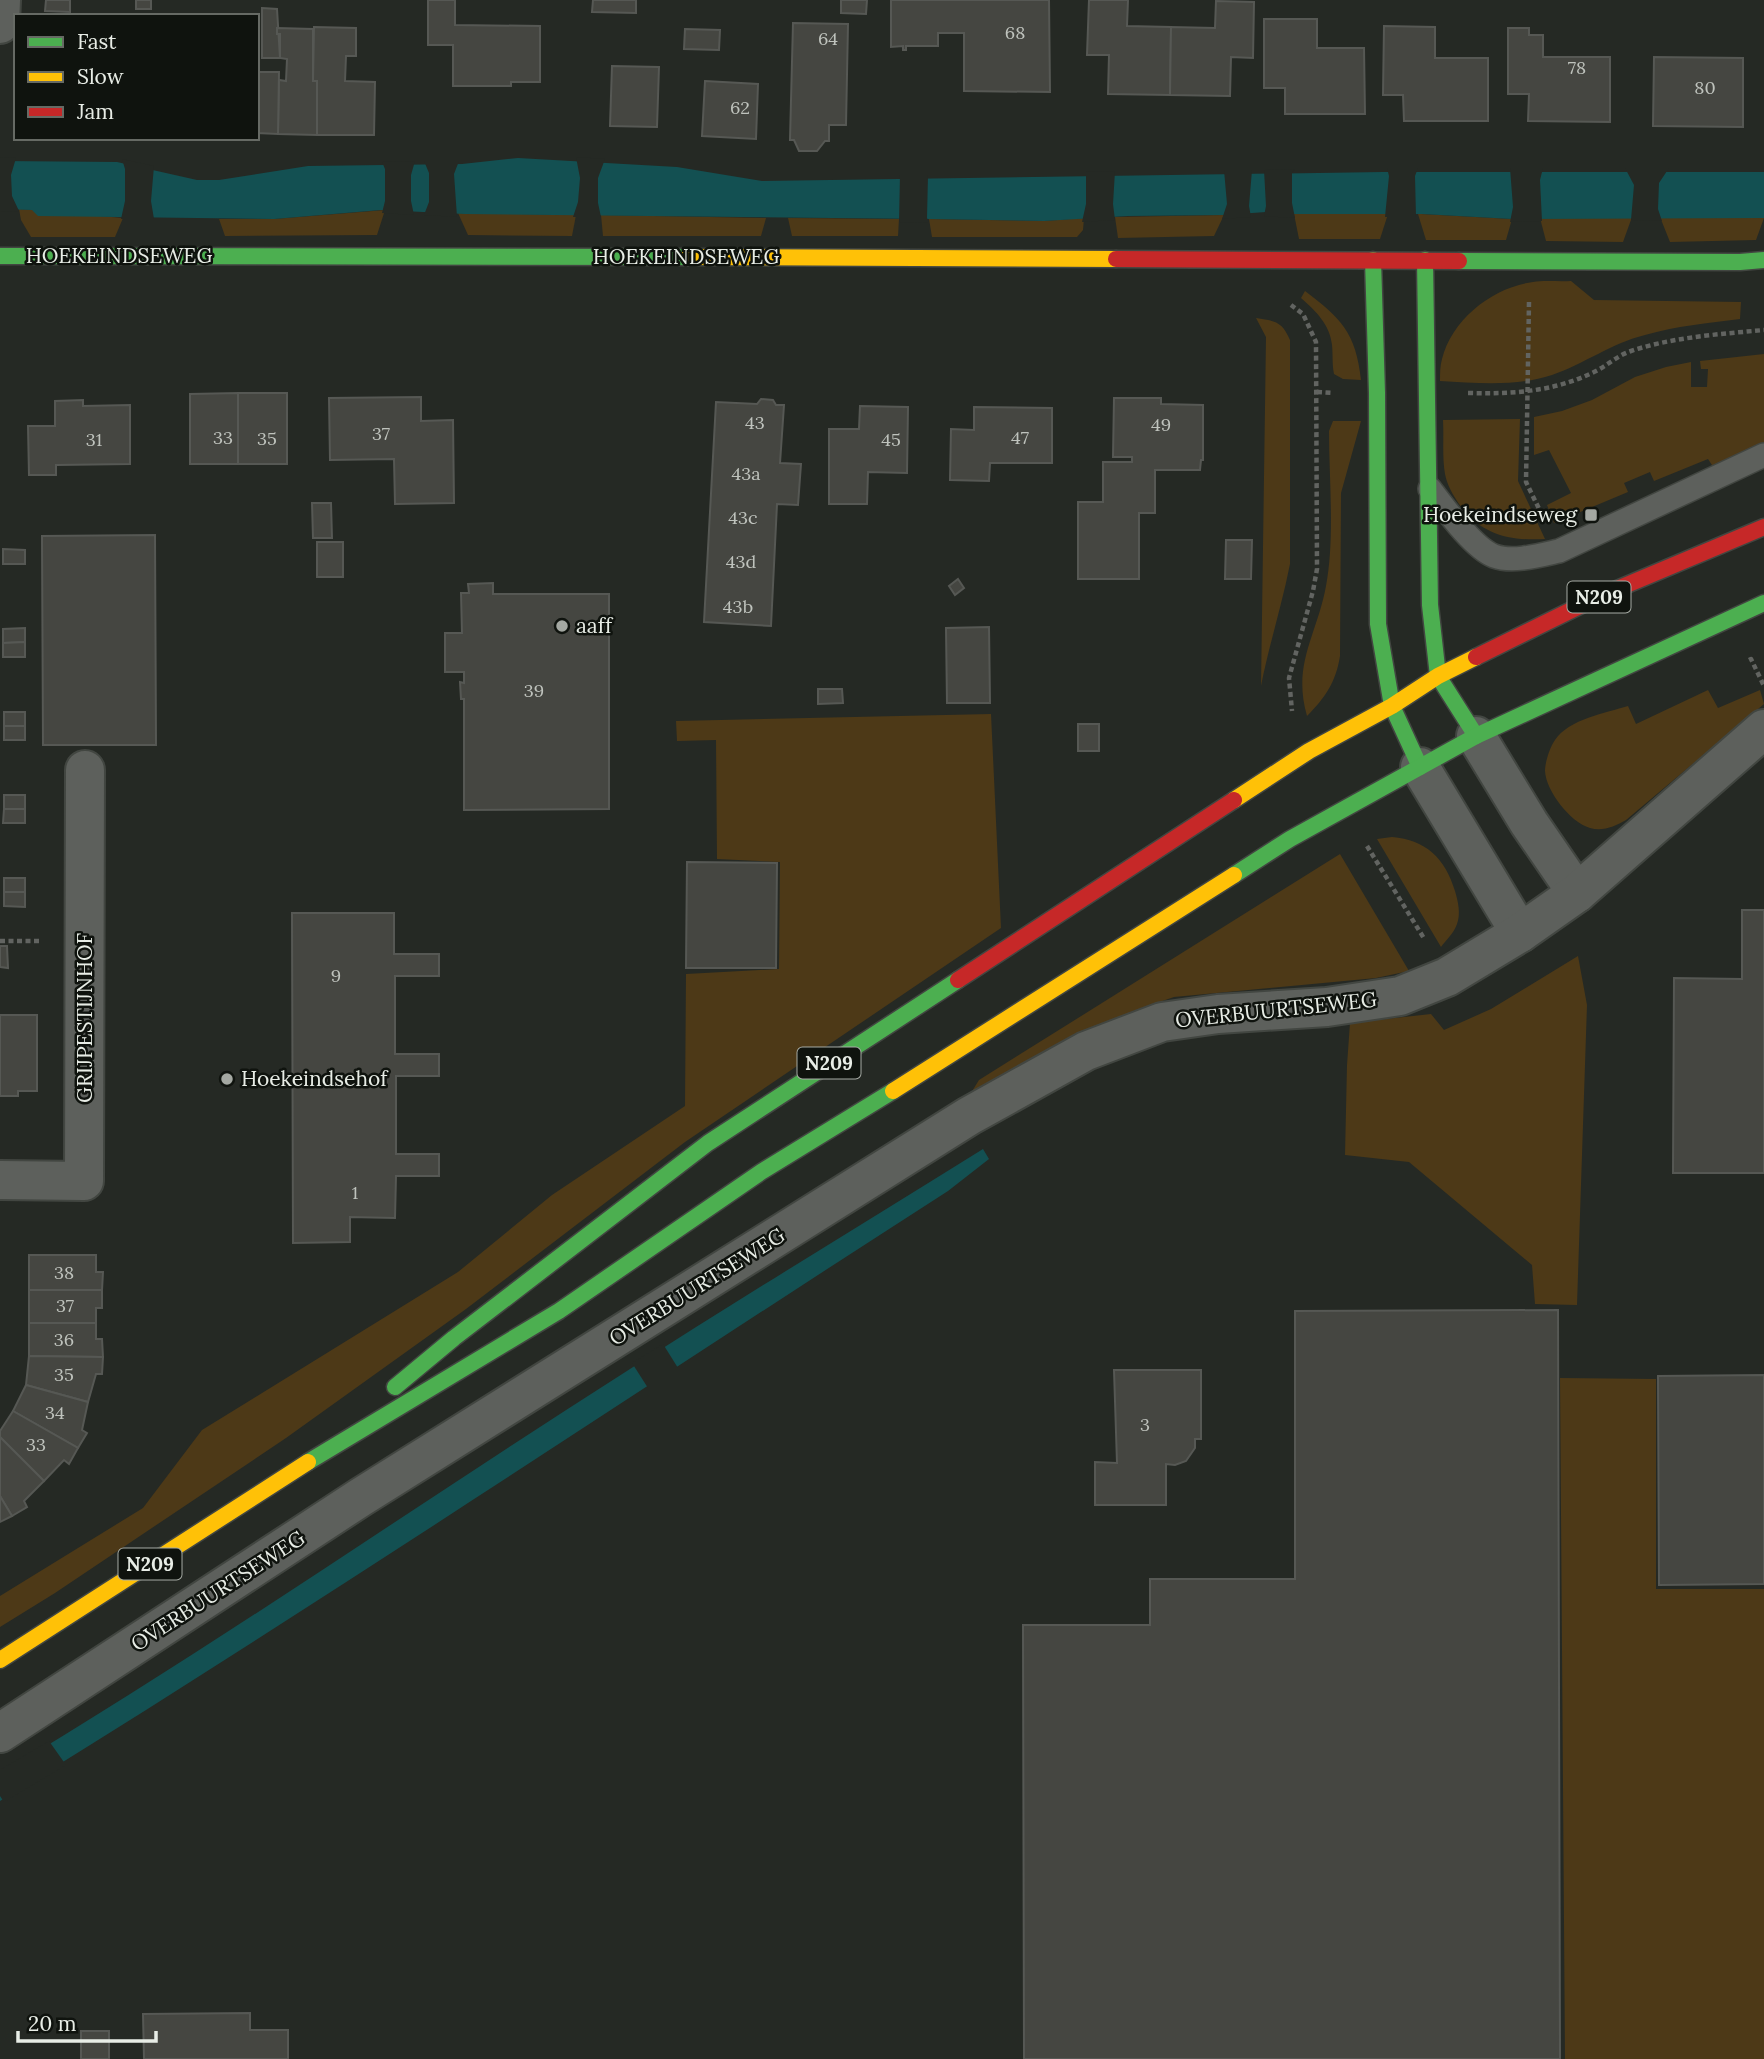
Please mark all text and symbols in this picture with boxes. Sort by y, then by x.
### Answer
legend [14,14,259,140]
house number: 68 [1005,21,1025,44]
house number: 64 [818,27,838,50]
text: Fast [77,28,117,55]
house number: 78 [1568,56,1586,79]
text: Slow [77,63,124,90]
house number: 80 [1694,76,1716,99]
house number: 62 [730,96,750,119]
text: Jam [76,98,114,125]
street label: HOEKEINDSEWEG [26,242,212,269]
street label: HOEKEINDSEWEG [593,243,779,270]
house number: 43 [745,411,765,434]
house number: 49 [1151,413,1171,436]
house number: 37 [372,422,390,445]
house number: 33 [213,426,233,449]
house number: 47 [1011,426,1029,449]
house number: 35 [257,427,277,450]
house number: 31 [86,428,102,451]
house number: 45 [881,428,901,451]
house number: 43a [731,462,761,485]
place label: Hoekeindseweg [1423,501,1577,528]
house number: 43c [728,506,758,529]
marker: Hoekeindseweg [1583,507,1599,523]
house number: 43d [726,550,757,573]
road number: N209 [1568,582,1630,612]
house number: 43b [723,595,753,618]
place label: aaff [576,612,614,639]
marker: aaff [554,618,570,634]
house number: 39 [524,679,544,702]
street label: GRIJPESTIJNHOF [71,933,98,1103]
house number: 9 [331,964,341,987]
street label: OVERBUURTSEWEG [1174,985,1378,1034]
road number: N209 [798,1048,860,1078]
place label: Hoekeindsehof [241,1065,389,1092]
marker: Hoekeindsehof [219,1071,235,1087]
house number: 1 [352,1181,358,1204]
street label: OVERBUURTSEWEG [604,1221,790,1352]
house number: 38 [54,1261,74,1284]
house number: 37 [56,1294,74,1317]
house number: 36 [54,1328,74,1351]
house number: 35 [54,1363,74,1386]
house number: 34 [45,1401,65,1424]
house number: 3 [1140,1413,1150,1436]
house number: 33 [26,1433,46,1456]
street label: OVERBUURTSEWEG [125,1524,310,1657]
road number: N209 [118,1548,182,1580]
scale bar [18,2000,156,2044]
text: 20 m [28,2010,77,2037]

